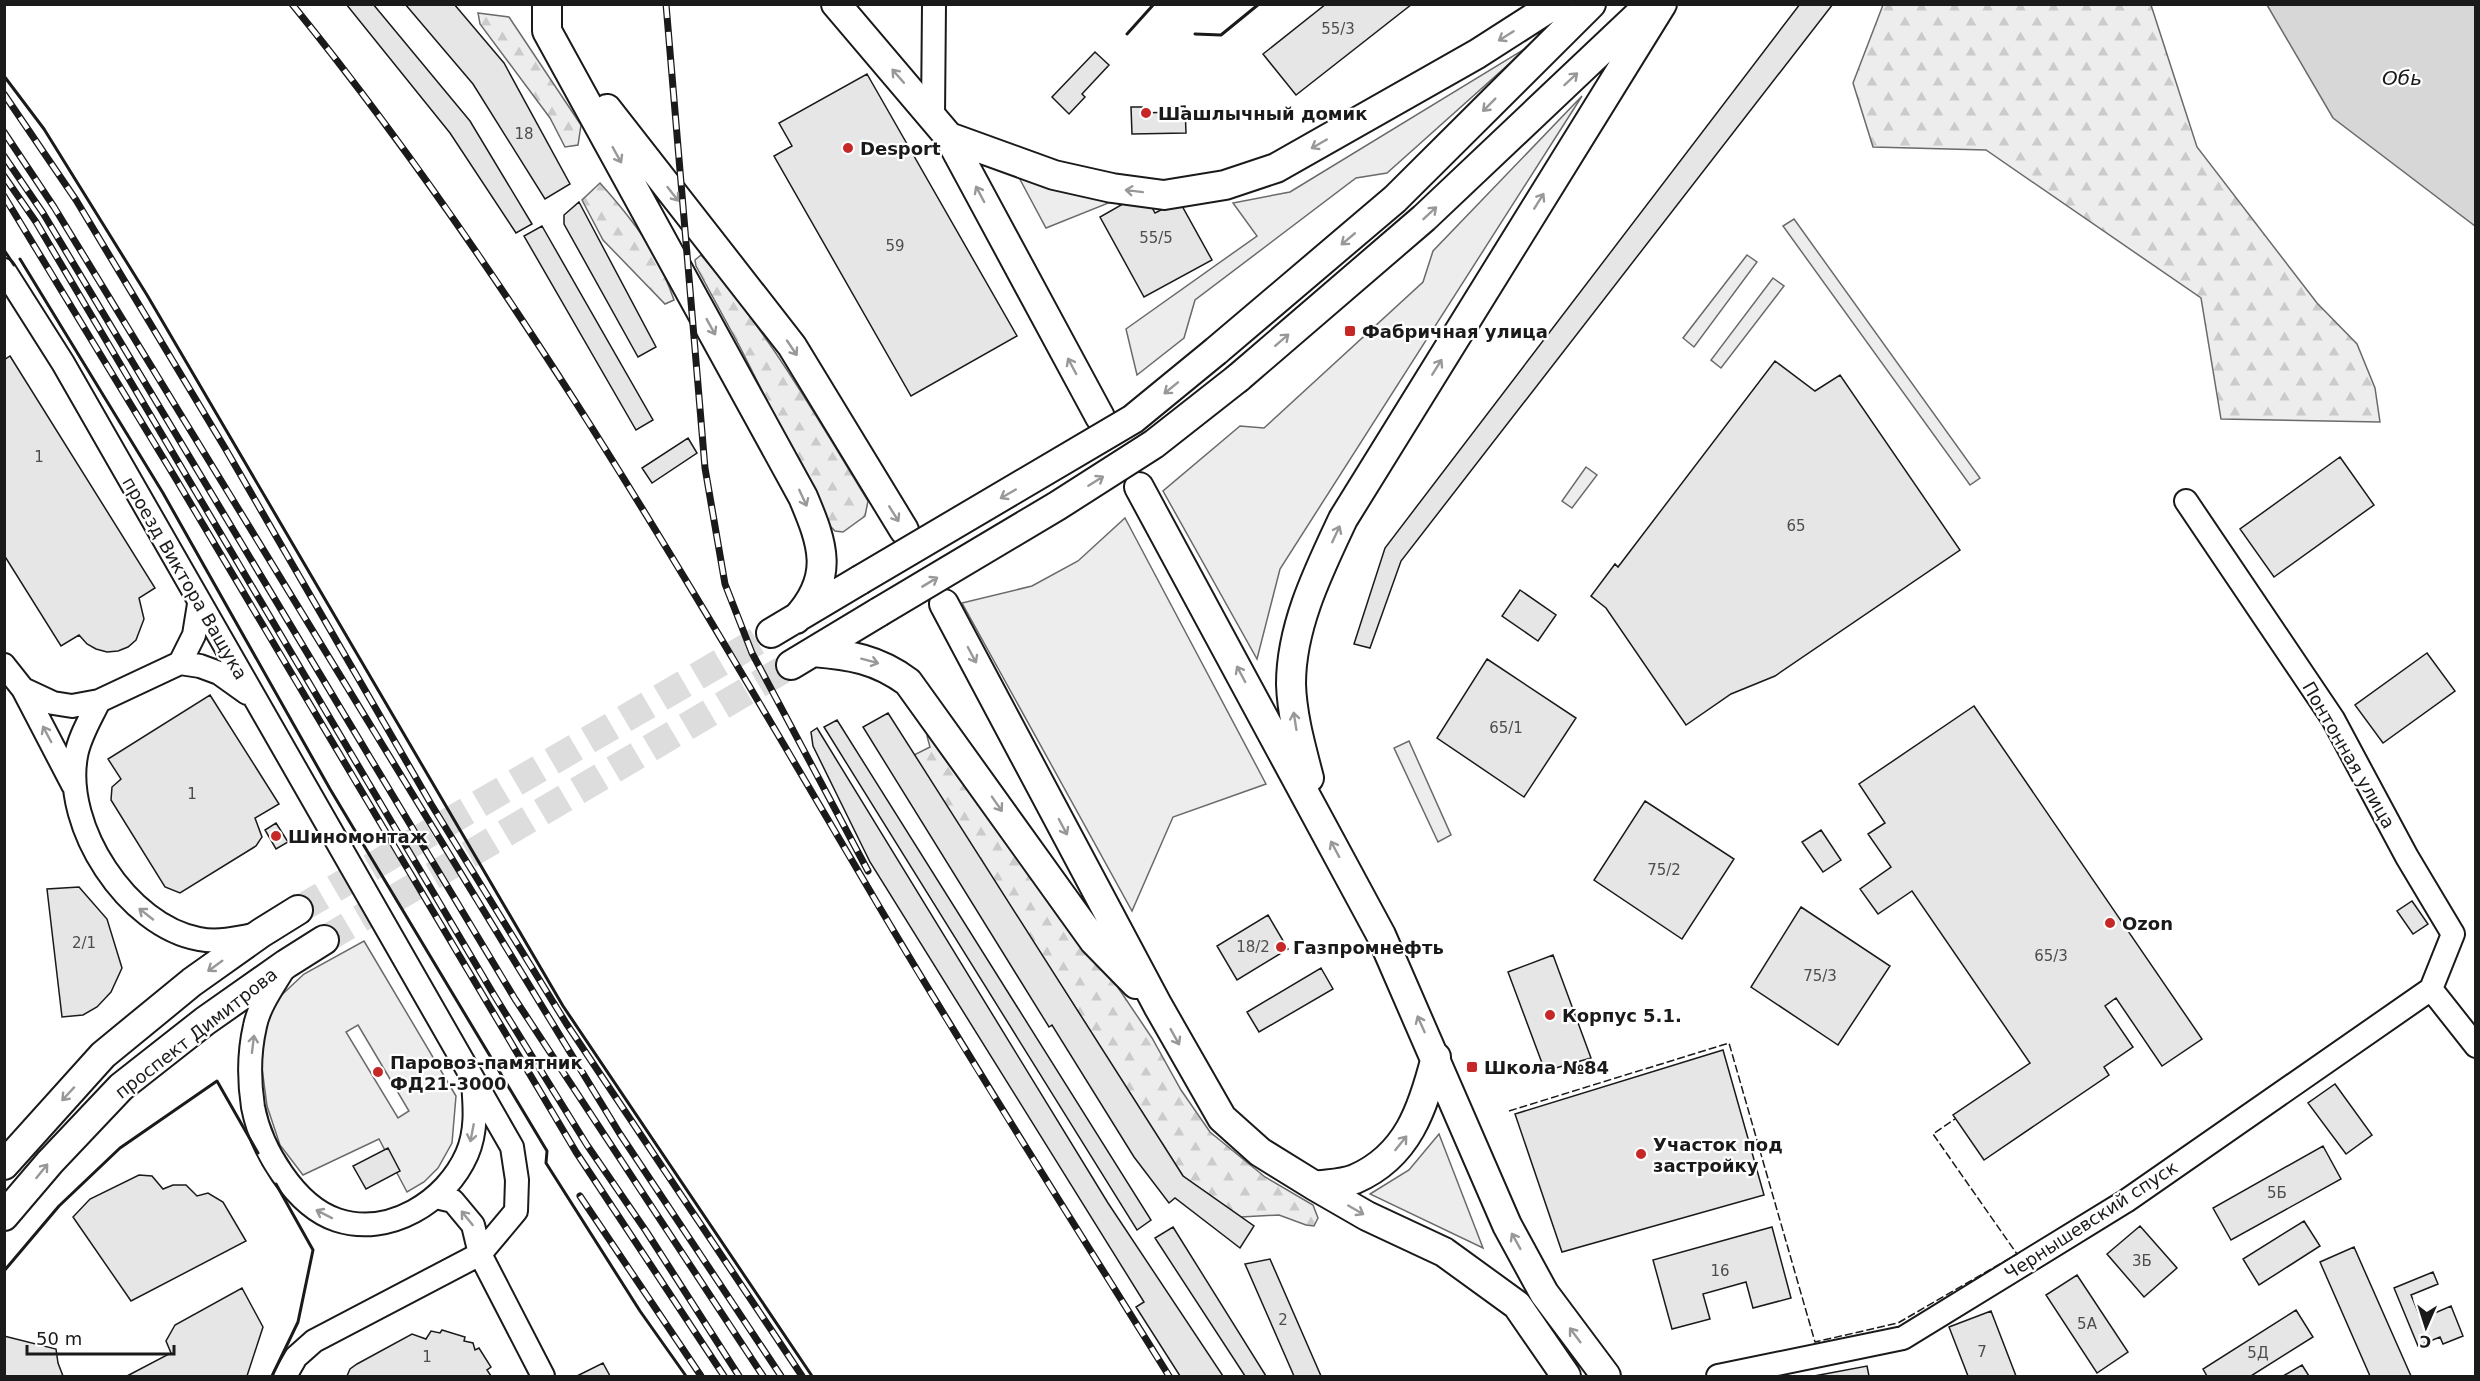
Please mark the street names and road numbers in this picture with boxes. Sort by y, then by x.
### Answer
street label: проезд Виктора Ващука [118,473,252,683]
street label: Понтонная улица [2298,678,2400,832]
street label: проспект Димитрова [111,963,281,1103]
street label: Чернышевский спуск [2001,1156,2182,1284]

